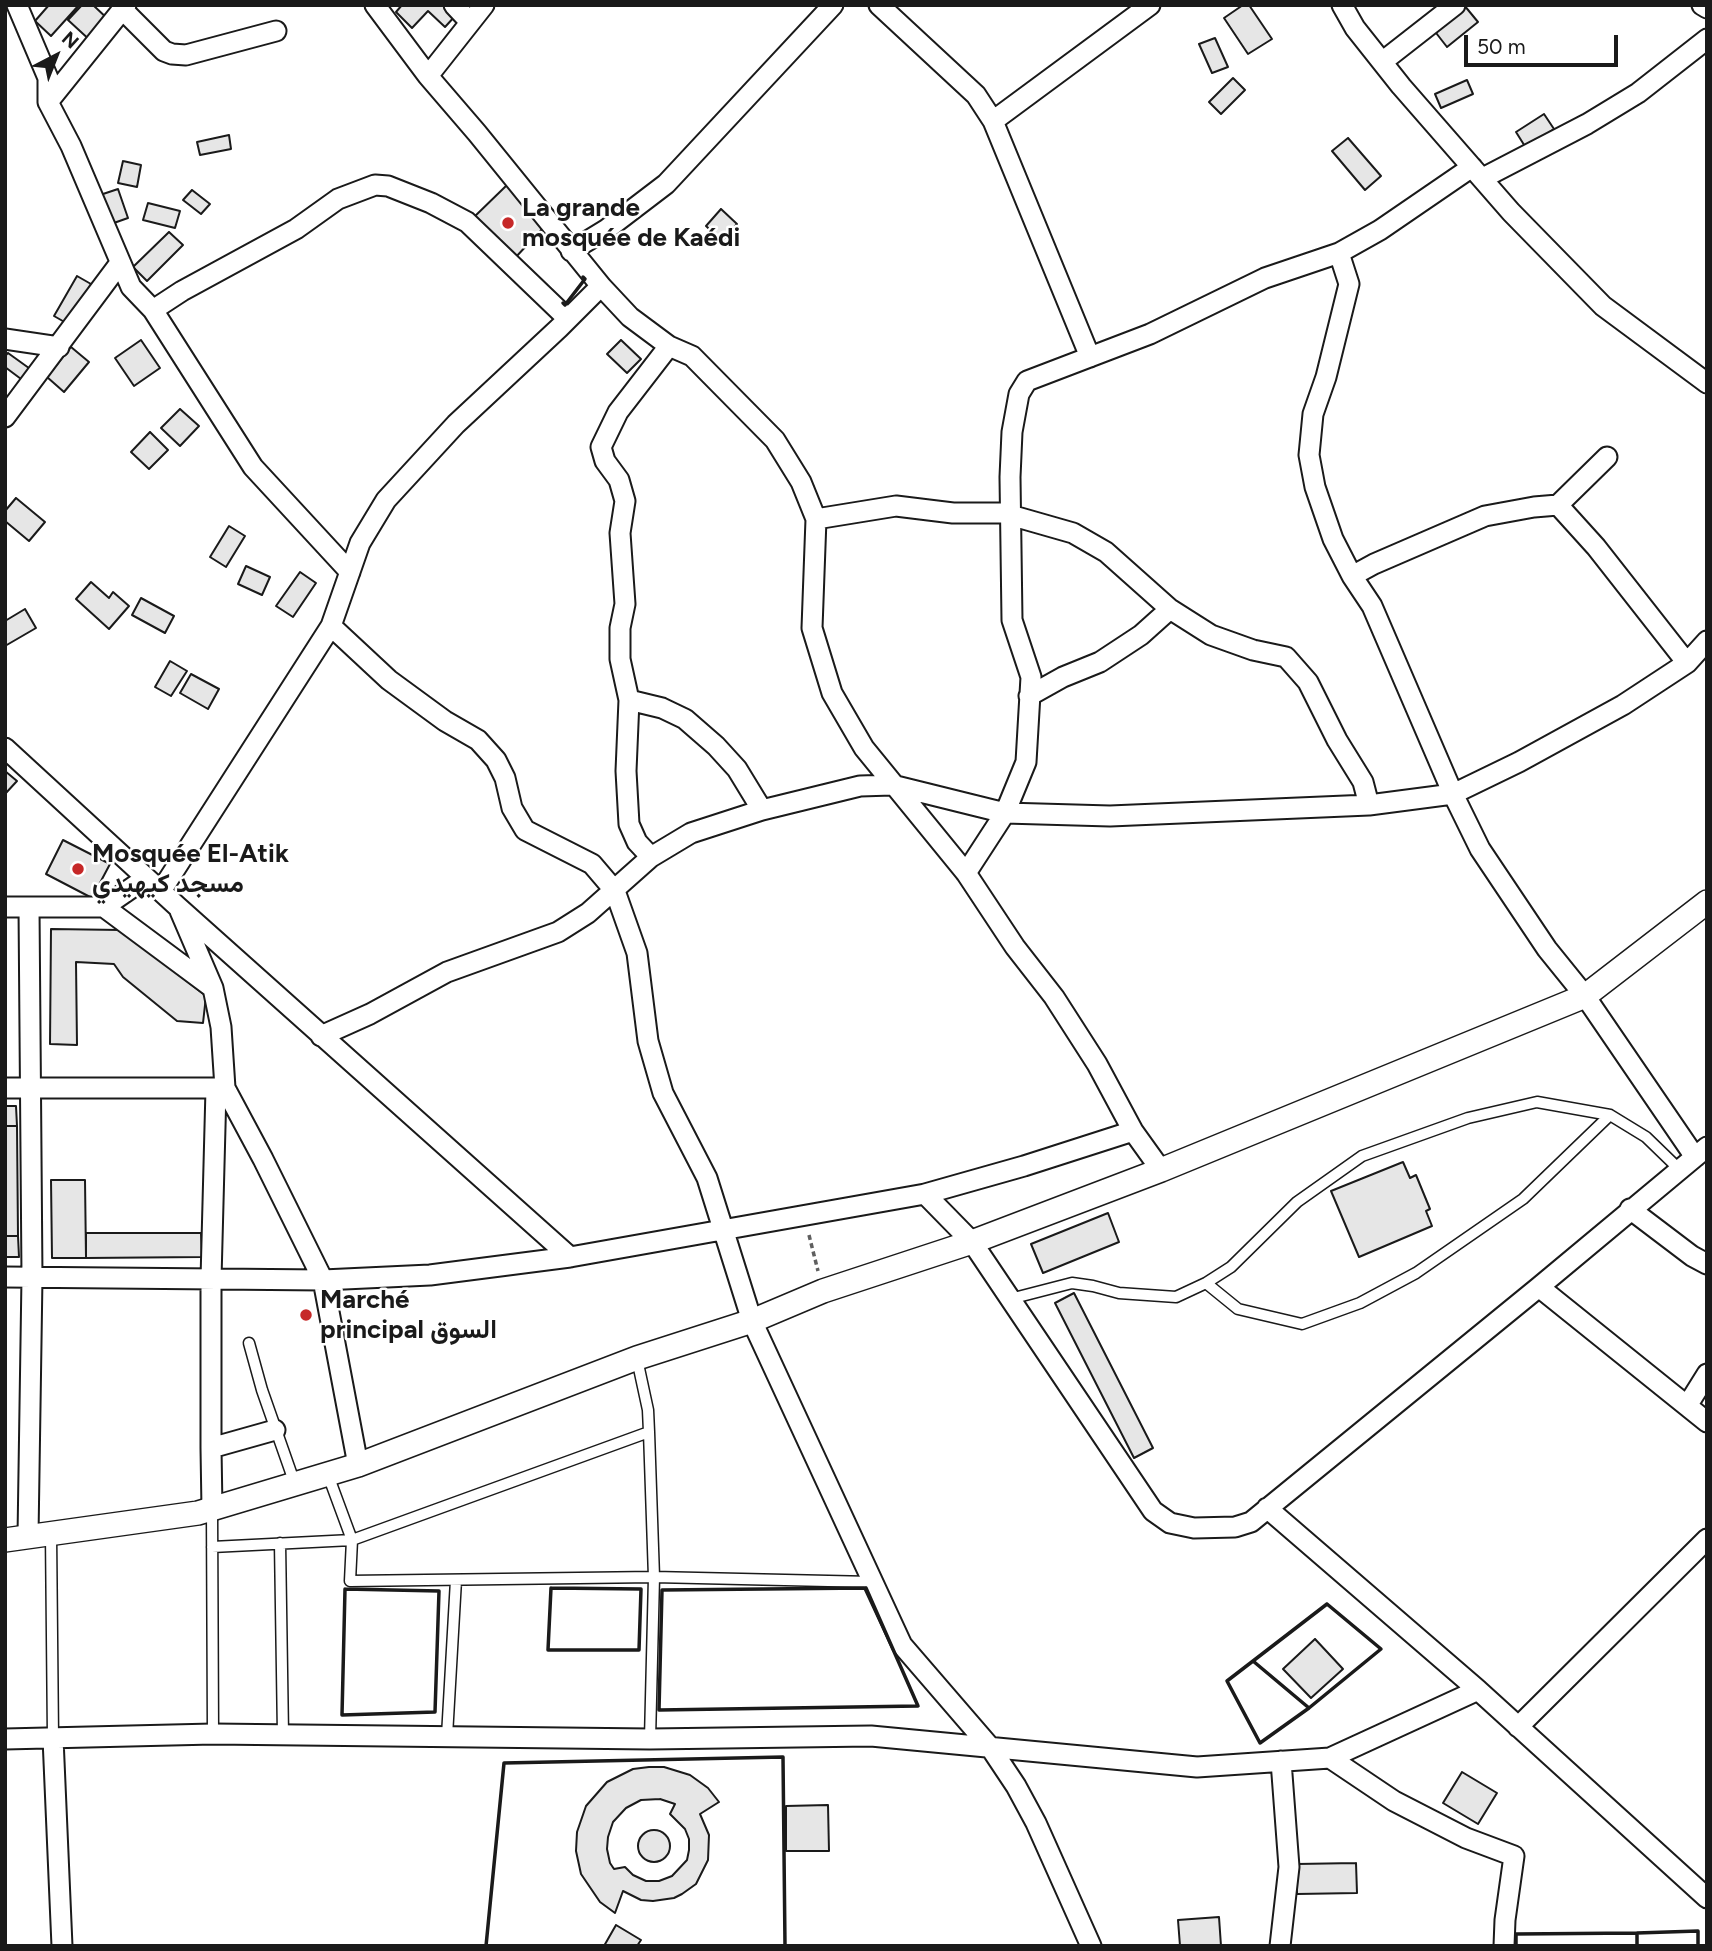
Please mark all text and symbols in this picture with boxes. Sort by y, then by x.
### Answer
north arrow [21,21,91,91]
scale bar [1467,21,1621,65]
text: N [57,27,84,53]
text: 50 m [1477,34,1526,59]
place label: La grande mosquée de Kaédi [522,192,740,254]
marker: La grande mosquée de Kaédi [500,215,516,231]
place label: Mosquée El-Atik مسجد كيهيدي [92,838,289,900]
marker: Mosquée El-Atik مسجد كيهيدي [70,861,86,877]
place label: Marché principal السوق [320,1284,497,1346]
marker: Marché principal السوق [298,1307,314,1323]

